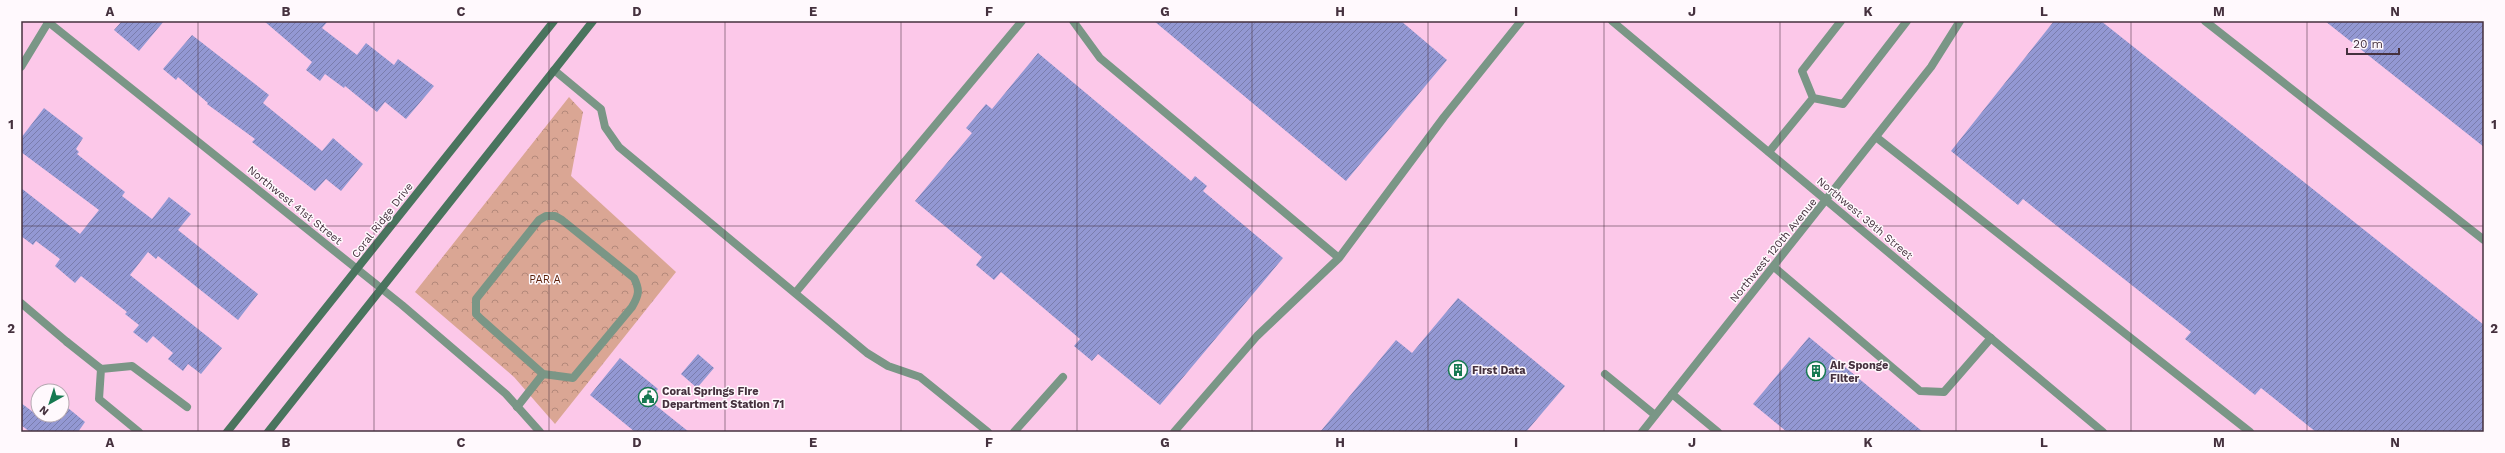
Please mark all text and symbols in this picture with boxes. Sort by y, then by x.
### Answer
text: A [106,4,115,19]
text: B [282,4,291,19]
text: C [457,4,466,19]
text: D [632,4,642,19]
text: E [809,4,817,19]
text: F [985,4,993,19]
text: G [1160,4,1170,19]
text: H [1335,4,1345,19]
text: I [1514,4,1518,19]
text: J [1688,4,1696,19]
text: K [1863,4,1873,19]
text: L [2040,4,2048,19]
text: M [2213,4,2225,19]
text: N [2390,4,2400,19]
scale bar [2347,30,2399,56]
text: 20 m [2353,37,2383,51]
text: 1 [8,117,14,132]
text: 1 [2491,117,2497,132]
street label: Northwest 41st Street [245,163,345,248]
street label: Northwest 39th Street [1814,174,1916,263]
street label: Coral Ridge Drive [349,180,416,260]
street label: Northwest 120th Avenue [1727,195,1820,305]
park label: PAR A [529,273,561,286]
text: 2 [7,321,15,336]
text: 2 [2490,321,2498,336]
building icon: First Data [1447,359,1469,381]
place label: Air Sponge Filter [1830,359,1888,385]
building icon: Air Sponge Filter [1805,360,1827,382]
place label: First Data [1472,364,1526,377]
north arrow [30,383,70,423]
place label: Coral Springs Fire Department Station 71 [662,385,784,411]
public building icon: Coral Springs Fire Department Station 71 [637,386,659,408]
text: N [37,403,51,418]
text: A [106,435,115,450]
text: B [282,435,291,450]
text: C [457,435,466,450]
text: D [632,435,642,450]
text: E [809,435,817,450]
text: F [985,435,993,450]
text: G [1160,435,1170,450]
text: H [1335,435,1345,450]
text: I [1514,435,1518,450]
text: J [1688,435,1696,450]
text: K [1863,435,1873,450]
text: L [2040,435,2048,450]
text: M [2213,435,2225,450]
text: N [2390,435,2400,450]

